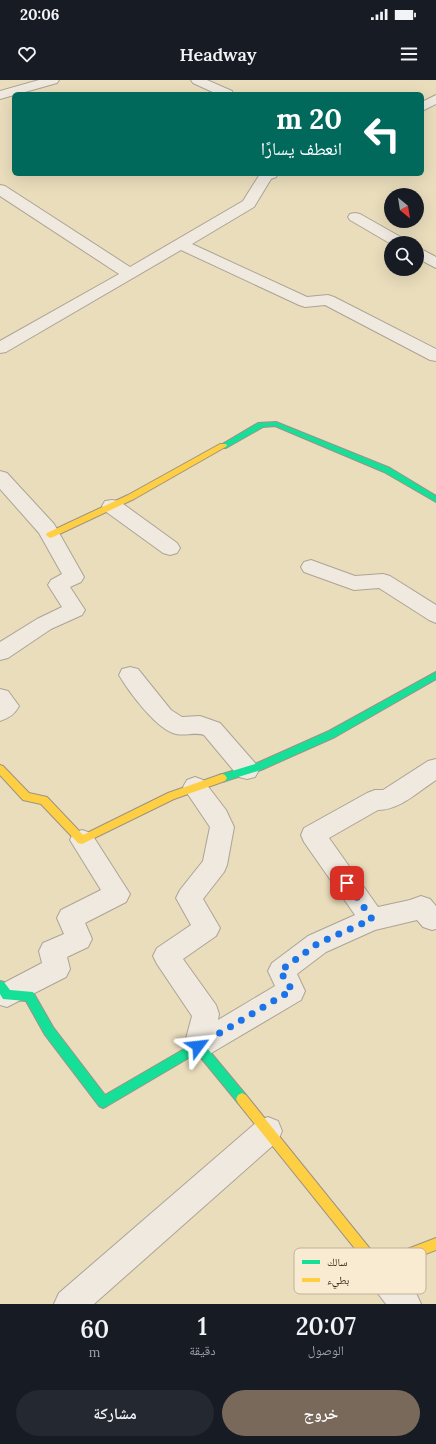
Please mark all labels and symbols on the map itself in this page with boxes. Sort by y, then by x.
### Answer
north arrow [384,188,424,228]
pin [330,866,364,900]
position arrow [177,1025,219,1067]
legend [294,1248,426,1294]
text: سالك [327,1255,347,1269]
text: بطيء [327,1273,349,1289]

